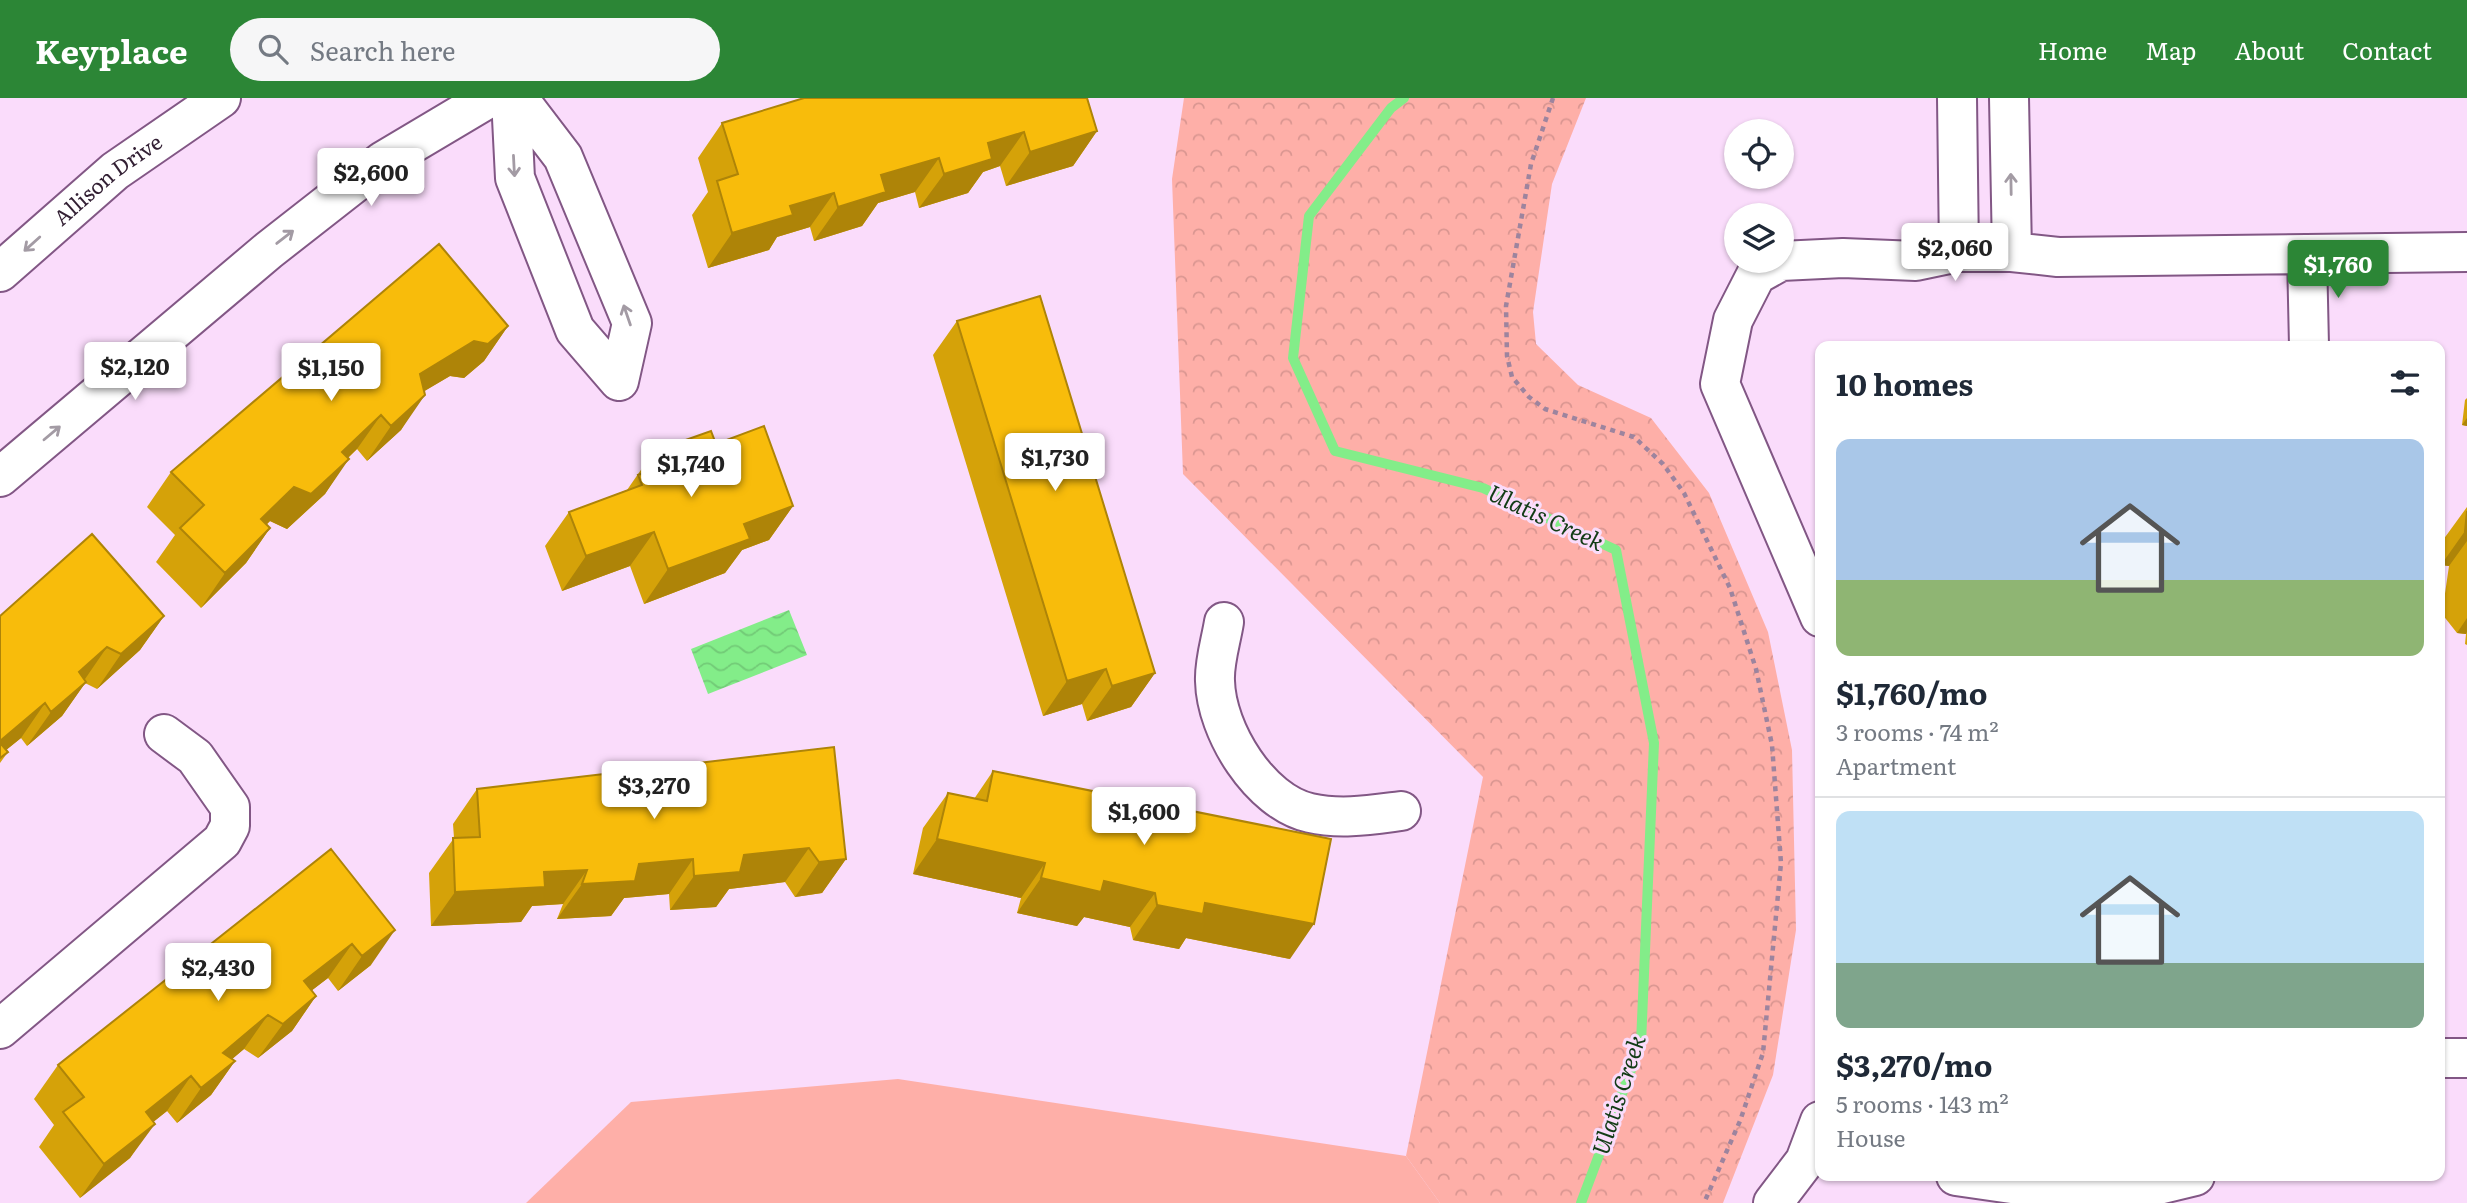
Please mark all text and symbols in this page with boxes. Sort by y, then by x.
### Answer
search box [230,18,720,81]
text: Keyplace [35,25,188,74]
icon: search [254,30,292,68]
text: Search here [310,30,456,69]
text: Home [2038,32,2107,67]
text: Map [2145,32,2196,67]
text: About [2234,32,2304,67]
text: Contact [2342,32,2432,67]
map controls [1724,119,1794,273]
button: locate [1724,119,1794,189]
street label: Allison Drive [45,125,167,231]
pin: $2,600 [314,148,428,208]
text: $2,600 [333,154,409,188]
one-way arrow [508,154,521,177]
one-way arrow [2004,173,2018,196]
button: layers [1724,203,1794,273]
pin: $2,060 [1898,223,2012,283]
text: $2,060 [1917,229,1993,263]
one-way arrow [275,230,293,245]
one-way arrow [23,236,41,252]
pin: $1,760 [2281,240,2395,300]
text: $1,760 [2304,246,2372,280]
one-way arrow [620,304,633,326]
pin: $2,120 [78,342,192,402]
pin: $1,150 [274,344,388,403]
text: $2,120 [100,348,170,382]
text: $1,150 [298,349,364,383]
text: 10 homes [1836,361,1973,405]
icon: filters [2386,364,2424,402]
one-way arrow [43,426,61,442]
pin: $1,730 [998,434,1112,493]
text: $1,730 [1021,439,1089,473]
pin: $1,740 [634,440,748,499]
text: $1,740 [657,445,725,479]
water label: Ulatis Creek [1483,474,1611,558]
icon: home [2067,485,2193,611]
text: $1,760/mo [1836,670,1987,714]
text: 3 rooms · 74 m² [1836,714,1999,748]
text: Apartment [1836,748,1956,782]
pin: $3,270 [597,762,711,821]
text: $3,270 [618,767,690,801]
pin: $1,600 [1087,788,1201,847]
text: $1,600 [1108,793,1180,827]
icon: home [2067,857,2193,983]
pin: $2,430 [161,944,275,1003]
text: $2,430 [181,949,255,983]
water label: Ulatis Creek [1582,1030,1653,1159]
text: $3,270/mo [1836,1042,1993,1086]
text: 5 rooms · 143 m² [1836,1086,2009,1120]
text: House [1836,1120,1905,1154]

